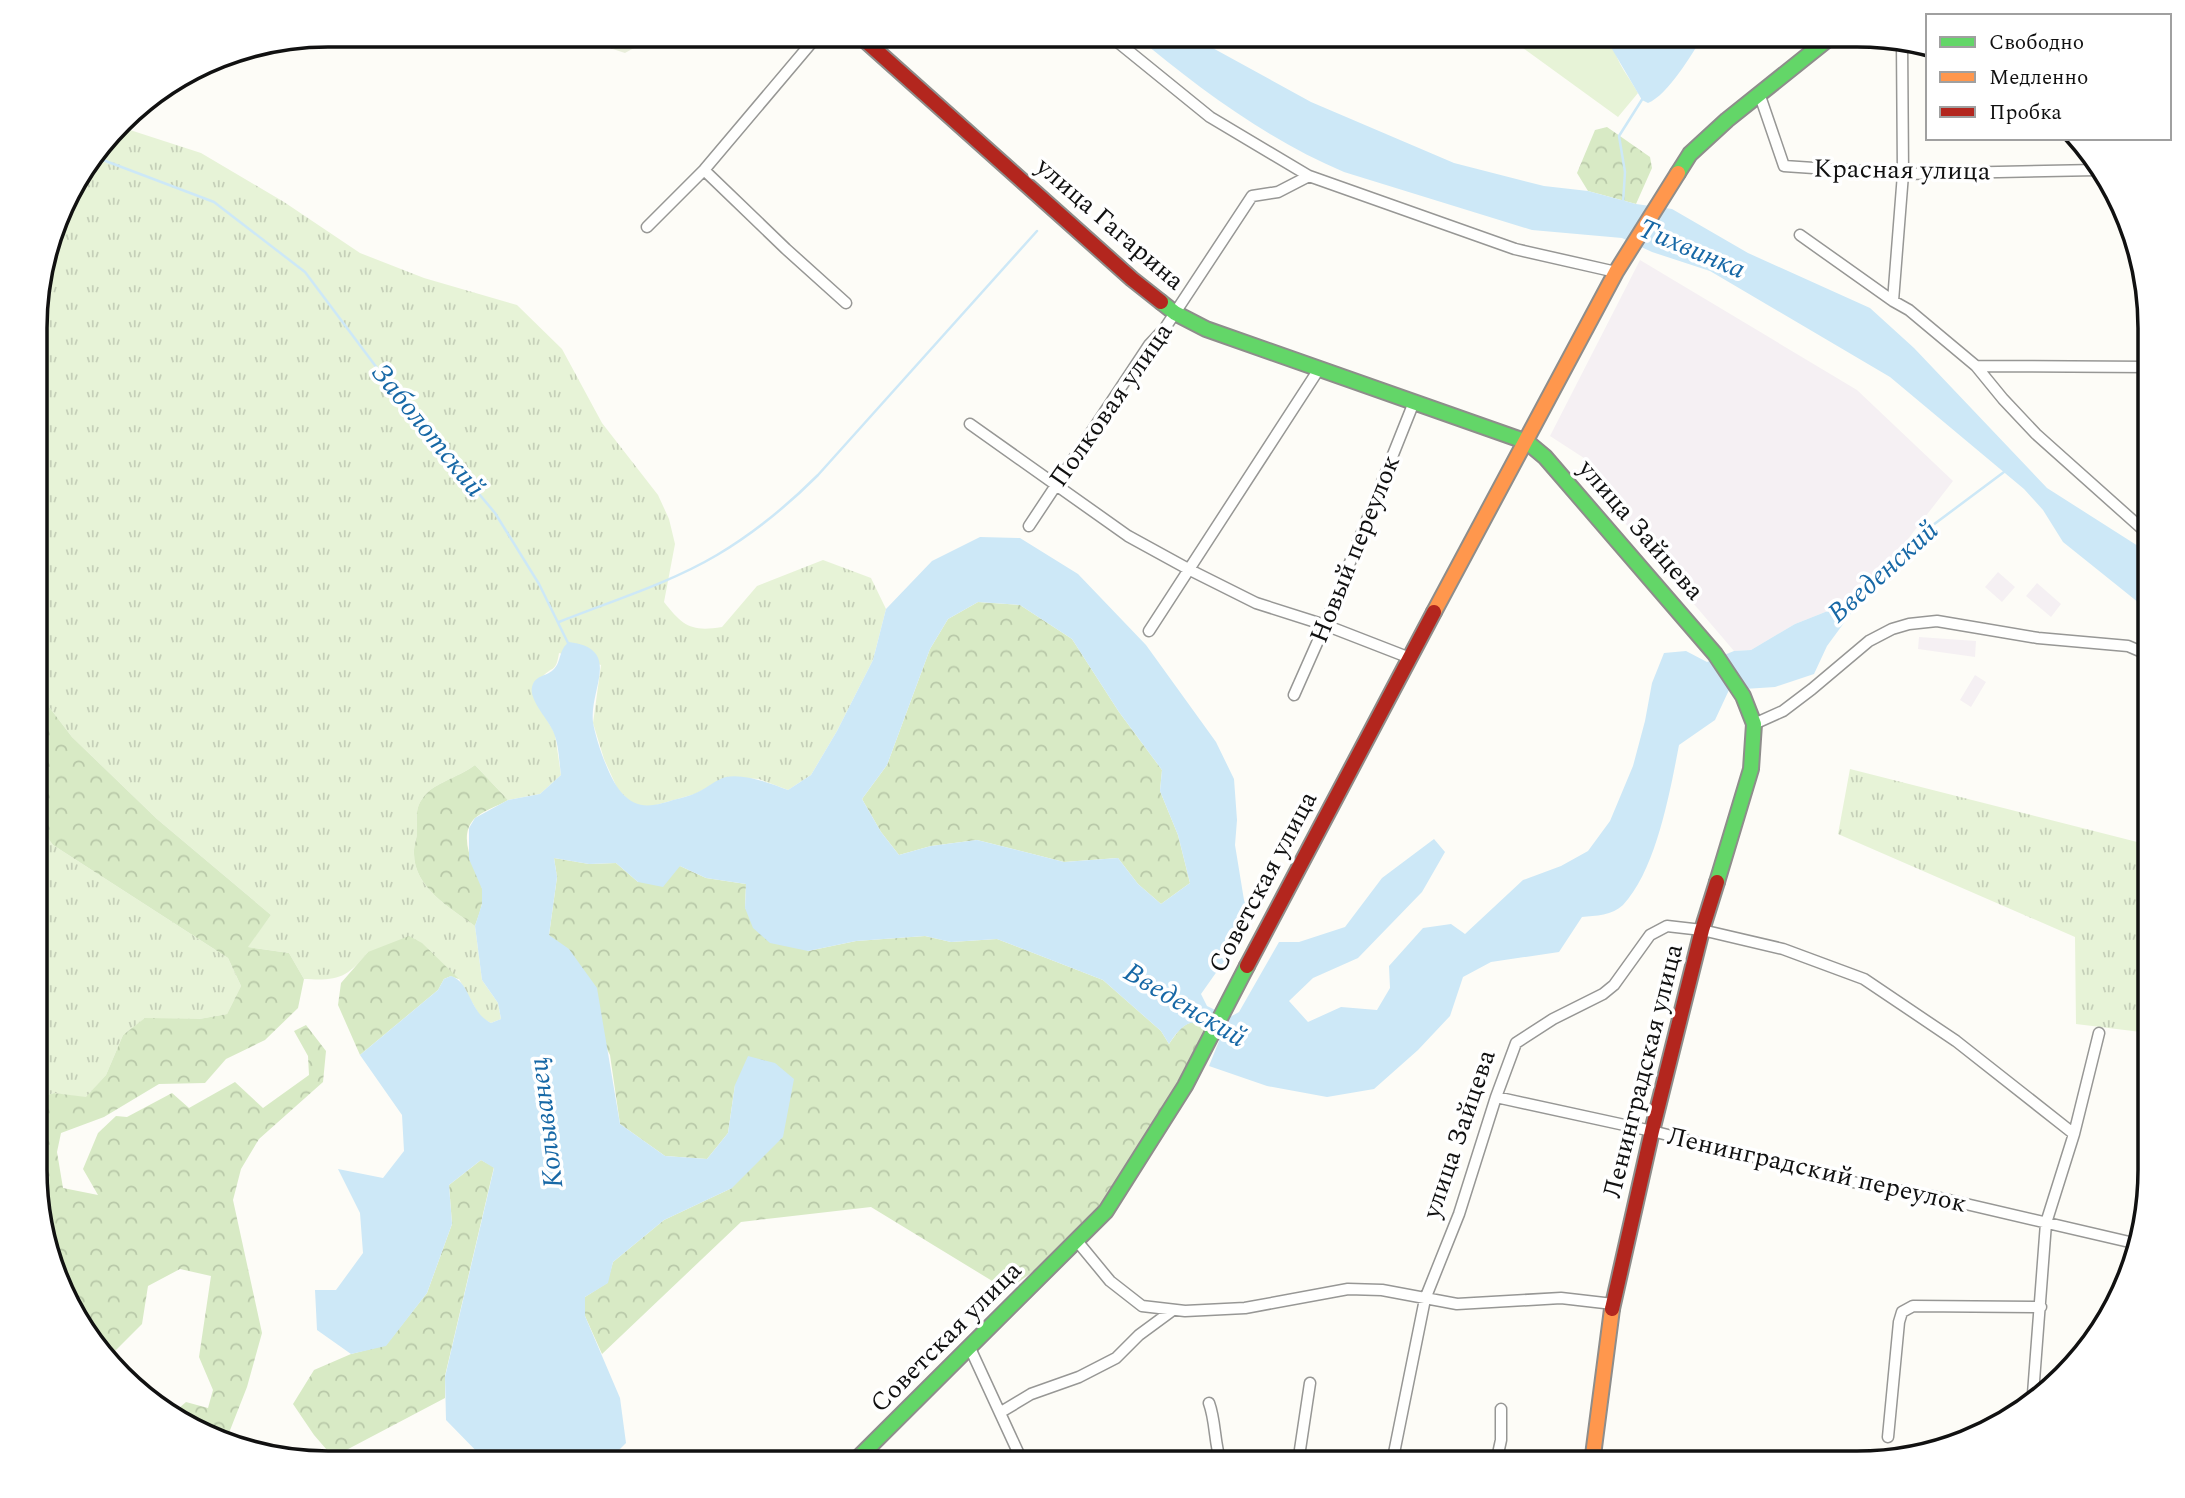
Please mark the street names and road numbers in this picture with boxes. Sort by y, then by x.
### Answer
street label: улица Гагарина [1026,147,1194,300]
street label: Красная улица [1813,148,1991,192]
street label: Полковая улица [1039,314,1183,496]
street label: Новый переулок [1299,449,1411,649]
street label: улица Зайцева [1567,450,1714,610]
street label: Советская улица [1198,784,1328,980]
street label: Ленинградская улица [1592,939,1694,1202]
street label: улица Зайцева [1411,1044,1507,1225]
street label: Ленинградский переулок [1663,1116,1971,1224]
street label: Советская улица [861,1252,1031,1422]

